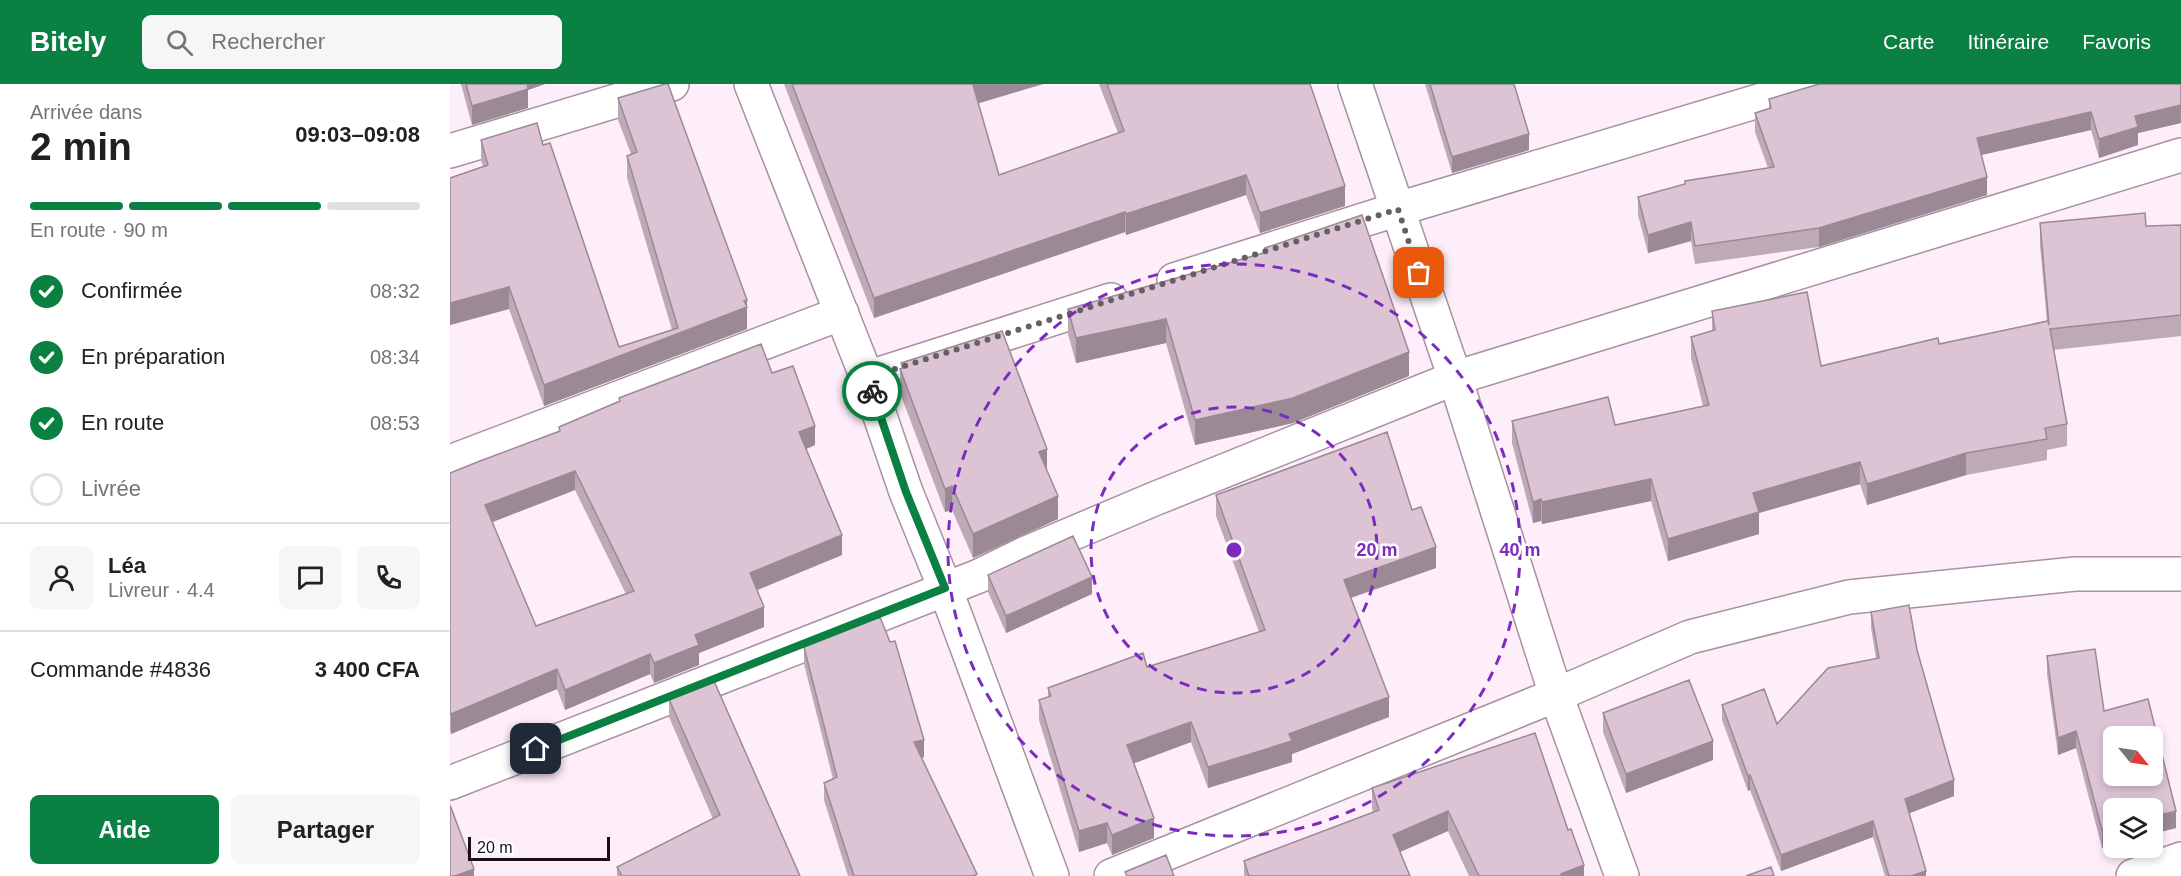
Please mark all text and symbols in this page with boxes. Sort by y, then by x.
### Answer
search box [142,15,562,69]
text: Bitely [30,26,106,57]
icon: search [163,26,196,59]
text: Rechercher [211,29,325,54]
text: Carte [1883,30,1934,53]
text: Itinéraire [1967,30,2049,53]
text: Favoris [2082,30,2151,53]
text: Arrivée dans [30,101,142,123]
text: 09:03–09:08 [295,122,420,147]
text: 2 min [30,125,132,168]
text: En route · 90 m [30,219,168,241]
pin [1393,247,1444,298]
icon: bag [1402,256,1435,289]
icon: check [30,275,63,308]
text: Confirmée [81,278,182,303]
text: 08:32 [370,280,420,302]
icon: check [30,341,63,374]
text: En préparation [81,344,225,369]
text: 08:34 [370,346,420,368]
courier [842,361,902,421]
icon: bike [856,375,889,408]
icon: check [30,407,63,440]
text: En route [81,410,164,435]
text: 08:53 [370,412,420,434]
text: Livrée [81,476,141,501]
centre of rings [1224,540,1244,560]
text: 20 m [1356,540,1398,560]
text: 40 m [1499,540,1541,560]
button: person [30,546,93,609]
button: chat [279,546,342,609]
button: phone [357,546,420,609]
text: Léa [108,553,146,578]
text: Livreur · 4.4 [108,579,215,601]
text: Commande #4836 [30,657,211,682]
text: 3 400 CFA [315,657,420,682]
pin [510,723,561,774]
north arrow [2103,726,2163,786]
map controls [2103,726,2163,858]
icon: home [519,732,552,765]
button: Aide [30,795,219,864]
button: Partager [231,795,420,864]
button: layers [2103,798,2163,858]
scale bar [468,834,610,862]
text: 20 m [477,839,513,856]

